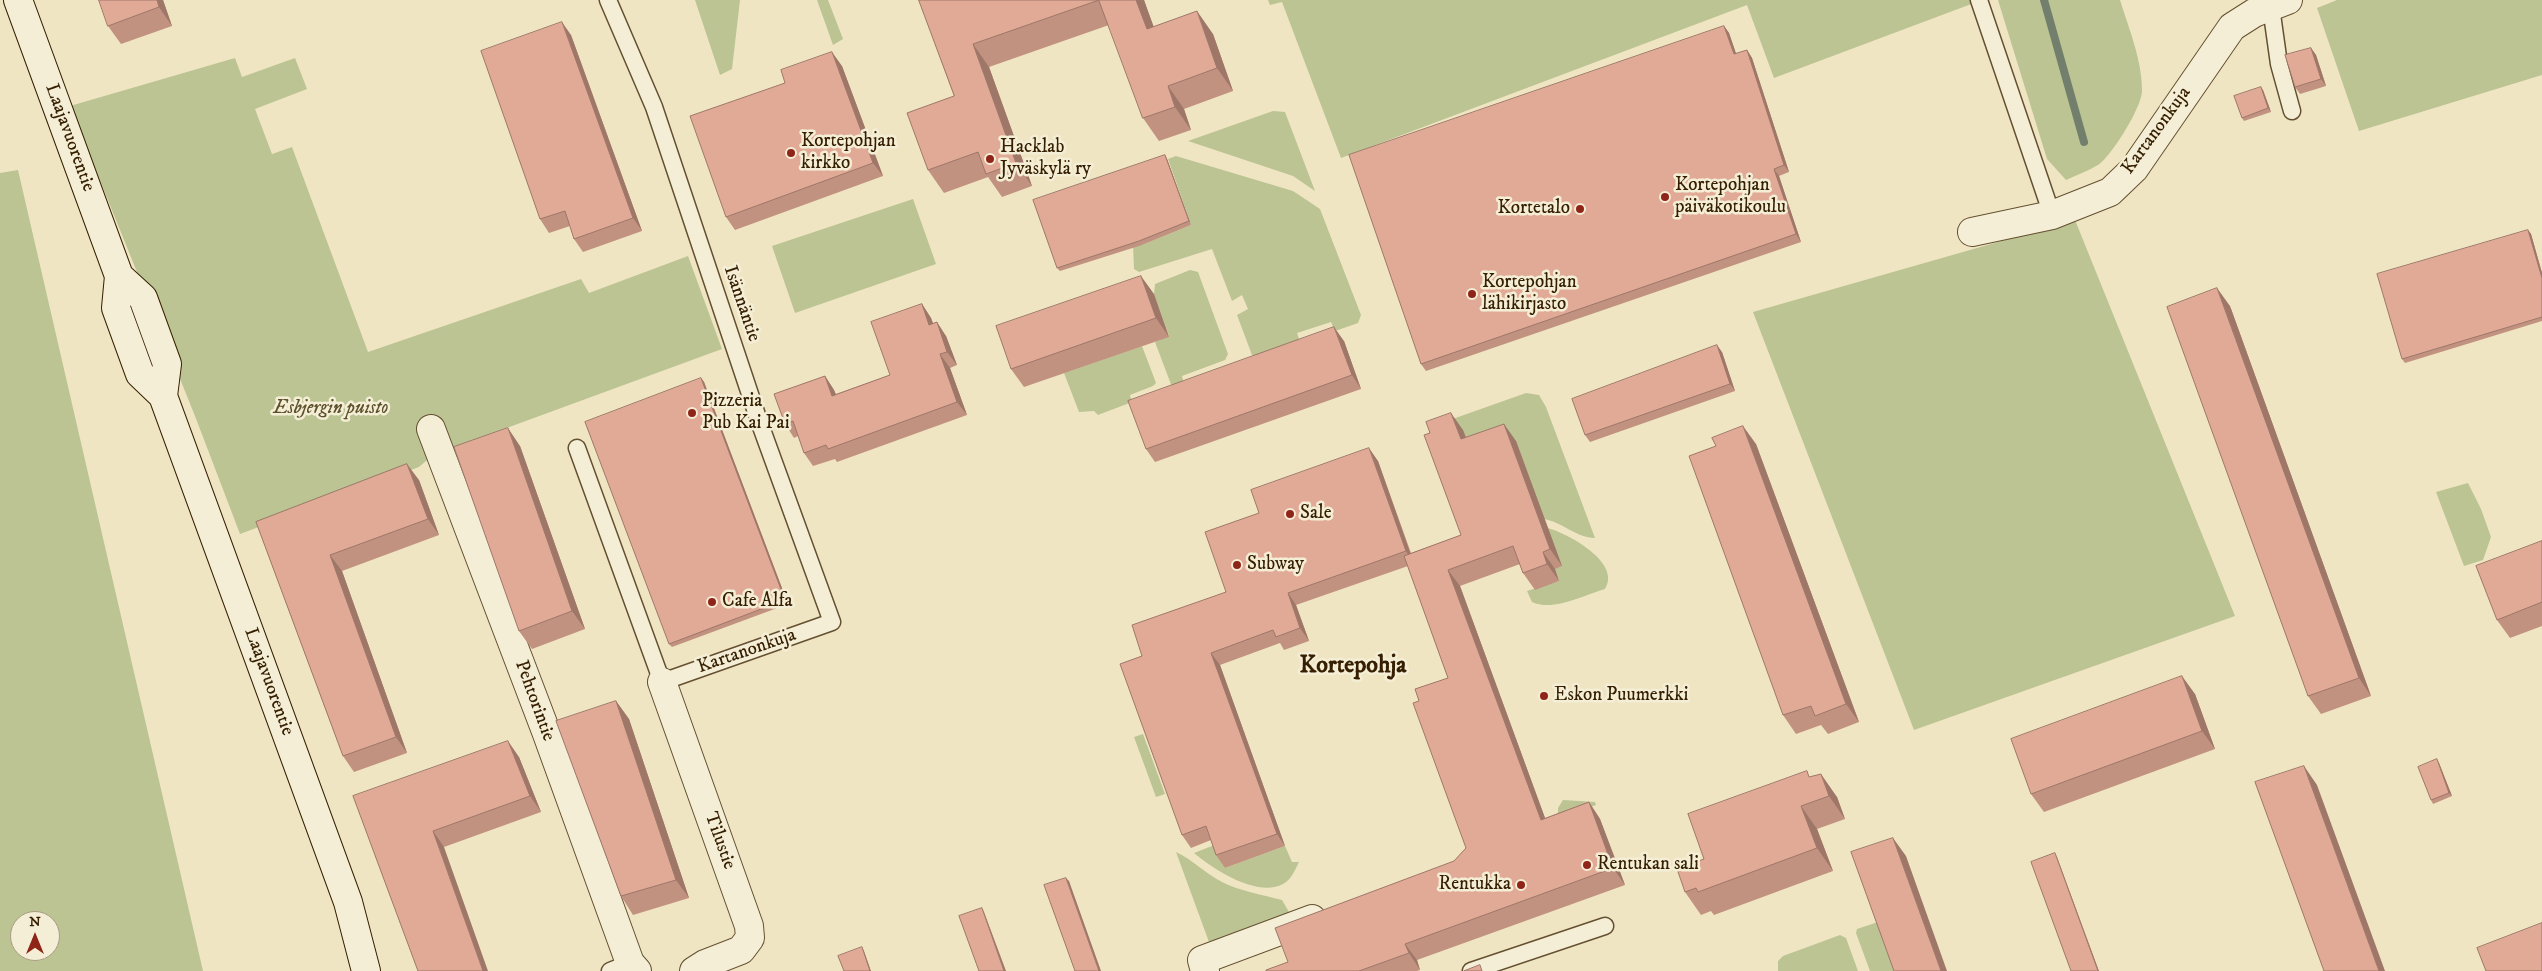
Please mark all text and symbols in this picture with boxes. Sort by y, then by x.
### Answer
street label: Laajavuorentie [39,81,99,195]
street label: Kartanonkuja [2118,83,2196,179]
place label: Kortepohjan kirkko [801,131,896,175]
place label: Hacklab Jyväskylä ry [1000,137,1091,181]
marker: Kortepohjan kirkko [785,147,797,159]
marker: Hacklab Jyväskylä ry [984,153,996,165]
place label: Kortepohjan päiväkotikoulu [1675,175,1786,219]
marker: Kortepohjan päiväkotikoulu [1659,191,1671,203]
place label: Kortetalo [1498,198,1570,220]
marker: Kortetalo [1574,203,1586,215]
street label: Isännäntie [717,263,765,345]
place label: Kortepohjan lähikirjasto [1482,272,1577,316]
marker: Kortepohjan lähikirjasto [1466,288,1478,300]
place label: Pizzeria Pub Kai Pai [702,391,790,435]
park label: Esbjergin puisto [274,398,388,420]
marker: Pizzeria Pub Kai Pai [686,407,698,419]
place label: Sale [1300,503,1332,525]
marker: Sale [1284,508,1296,520]
place label: Subway [1247,554,1304,576]
marker: Subway [1231,559,1243,571]
place label: Cafe Alfa [722,591,793,613]
marker: Cafe Alfa [706,596,718,608]
street label: Kartanonkuja [695,624,799,680]
street label: Laajavuorentie [238,625,298,739]
district label: Kortepohja [1300,653,1406,681]
street label: Pehtorintie [509,657,559,745]
place label: Eskon Puumerkki [1554,685,1688,707]
marker: Eskon Puumerkki [1538,690,1550,702]
street label: Tilustie [698,809,740,873]
place label: Rentukan sali [1597,854,1699,876]
marker: Rentukan sali [1581,859,1593,871]
place label: Rentukka [1439,874,1511,896]
marker: Rentukka [1515,879,1527,891]
north arrow [10,911,60,961]
text: N [29,913,41,931]

